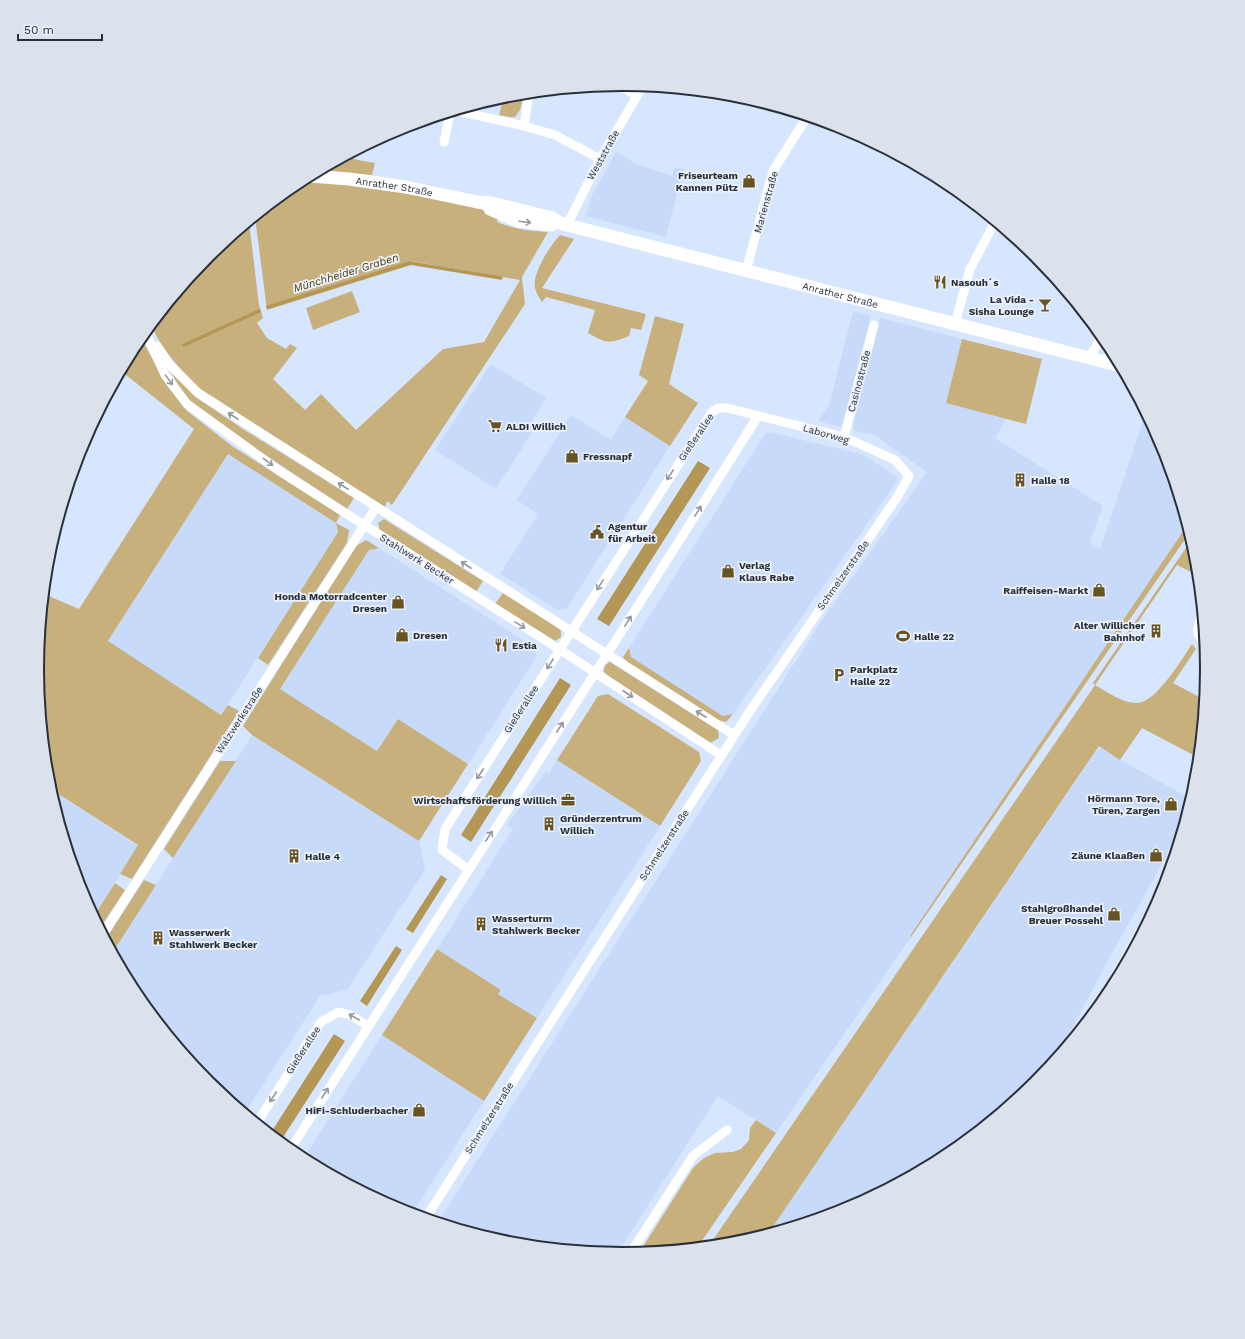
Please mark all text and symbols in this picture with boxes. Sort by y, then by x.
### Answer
scale bar [18,16,102,42]
text: 50 m [24,23,54,37]
street label: Weststraße [585,128,621,182]
place label: Friseurteam Kannen Pütz [676,170,738,193]
street label: Marienstraße [752,170,780,234]
shop icon: Friseurteam Kannen Pütz [741,173,757,189]
street label: Anrather Straße [355,175,434,198]
one-way arrow [518,219,531,226]
water label: Münchheider Graben [292,251,400,295]
restaurant icon: Nasouh´s [932,274,948,290]
place label: Nasouh´s [951,277,999,288]
street label: Anrather Straße [801,280,880,310]
place label: La Vida - Sisha Lounge [969,294,1034,317]
bar icon: La Vida - Sisha Lounge [1037,297,1053,313]
street label: Casinostraße [845,349,873,413]
one-way arrow [165,374,173,385]
street label: Gießerallee [676,411,716,463]
one-way arrow [228,412,239,420]
supermarket icon: ALDI Willich [487,418,503,434]
place label: ALDI Willich [506,421,566,432]
street label: Laborweg [802,422,851,446]
shop icon: Fressnapf [564,448,580,464]
place label: Fressnapf [583,451,633,462]
one-way arrow [262,458,273,467]
one-way arrow [666,469,674,481]
building icon: Halle 18 [1012,472,1028,488]
place label: Halle 18 [1031,475,1070,486]
one-way arrow [338,482,349,490]
one-way arrow [694,506,702,517]
place label: Agentur für Arbeit [608,521,656,544]
public building icon: Agentur für Arbeit [589,524,605,540]
street label: Stahlwerk Becker [378,532,456,586]
street label: Schmelzerstraße [815,538,871,612]
place label: Verlag Klaus Rabe [739,560,794,583]
one-way arrow [461,561,472,569]
shop icon: Verlag Klaus Rabe [720,563,736,579]
one-way arrow [596,579,604,591]
shop icon: Raiffeisen-Markt [1091,582,1107,598]
place label: Raiffeisen-Markt [1003,585,1089,596]
place label: Honda Motorradcenter Dresen [275,591,388,614]
shop icon: Honda Motorradcenter Dresen [390,594,406,610]
one-way arrow [625,615,633,627]
one-way arrow [515,620,526,629]
place label: Alter Willicher Bahnhof [1074,620,1146,643]
building icon: Alter Willicher Bahnhof [1148,623,1164,639]
shop icon: Dresen [394,627,410,643]
sports icon: Halle 22 [895,628,911,644]
place label: Dresen [413,630,447,641]
place label: Halle 22 [914,631,954,642]
restaurant icon: Estia [493,637,509,653]
place label: Estia [512,640,537,651]
one-way arrow [546,658,554,669]
place label: Parkplatz Halle 22 [850,664,898,687]
parking icon: Parkplatz Halle 22 [831,667,847,683]
street label: Gießerallee [501,683,541,735]
street label: Walzwerkstraße [213,684,265,756]
one-way arrow [622,690,633,698]
one-way arrow [695,710,707,718]
one-way arrow [556,722,565,733]
one-way arrow [476,768,484,779]
office icon: Wirtschaftsförderung Willich [560,792,576,808]
place label: Hörmann Tore, Türen, Zargen [1088,793,1160,816]
place label: Wirtschaftsförderung Willich [414,795,557,806]
shop icon: Hörmann Tore, Türen, Zargen [1163,796,1179,812]
street label: Schmelzerstraße [637,807,691,883]
place label: Gründerzentrum Willich [560,813,642,836]
building icon: Gründerzentrum Willich [541,816,557,832]
one-way arrow [486,830,494,842]
shop icon: Zäune Klaaßen [1148,847,1164,863]
building icon: Halle 4 [286,848,302,864]
place label: Zäune Klaaßen [1071,850,1145,861]
place label: Halle 4 [305,851,340,862]
place label: Stahlgroßhandel Breuer Possehl [1021,903,1104,926]
shop icon: Stahlgroßhandel Breuer Possehl [1106,906,1122,922]
place label: Wasserturm Stahlwerk Becker [492,913,581,936]
building icon: Wasserturm Stahlwerk Becker [473,916,489,932]
place label: Wasserwerk Stahlwerk Becker [169,927,258,950]
building icon: Wasserwerk Stahlwerk Becker [150,930,166,946]
one-way arrow [348,1013,360,1021]
street label: Gießerallee [283,1024,323,1076]
street label: Schmelzerstraße [462,1080,516,1156]
one-way arrow [321,1088,330,1099]
one-way arrow [269,1091,278,1102]
shop icon: HiFi-Schluderbacher [411,1102,427,1118]
place label: HiFi-Schluderbacher [306,1105,409,1116]

